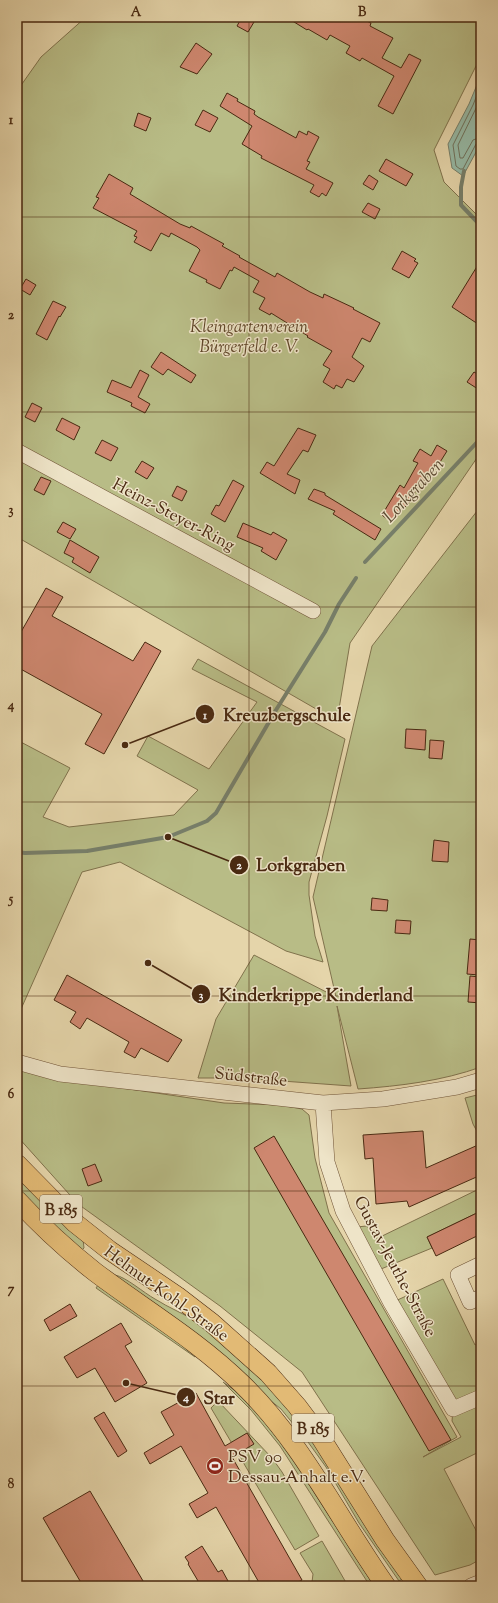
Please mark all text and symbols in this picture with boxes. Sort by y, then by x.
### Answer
text: A [131,4,142,22]
text: B [358,4,367,22]
text: 1 [9,112,14,130]
text: 2 [8,307,15,325]
park label: Kleingartenverein Bürgerfeld e. V. [190,316,308,360]
water label: Lorkgraben [378,453,452,530]
street label: Heinz-Steyer-Ring [108,473,239,558]
text: 3 [8,502,14,520]
text: 4 [7,697,15,715]
callout: Kreuzbergschule [195,699,358,729]
text: Kreuzbergschule [223,704,351,730]
text: 1 [202,707,208,725]
callout: Lorkgraben [229,850,354,880]
text: Lorkgraben [256,854,346,880]
text: 2 [236,857,242,875]
text: 5 [8,891,14,909]
callout: Kinderkrippe Kinderland [191,979,421,1009]
text: Kinderkrippe Kinderland [219,984,414,1010]
text: 3 [199,987,204,1005]
street label: Südstraße [213,1062,288,1094]
text: 6 [8,1086,15,1104]
street label: Gustav-Jeuthe-Straße [347,1192,442,1342]
road number: B 185 [40,1195,82,1223]
street label: Helmut-Kohl-Straße [98,1241,233,1348]
text: 7 [8,1281,15,1299]
callout: Star [176,1382,243,1412]
text: Star [203,1387,235,1413]
text: 4 [182,1389,189,1407]
road number: B 185 [292,1414,334,1442]
place label: PSV 90 Dessau-Anhalt e.V. [228,1446,366,1490]
sports icon: PSV 90 Dessau-Anhalt e.V. [205,1456,225,1476]
text: 8 [8,1476,15,1494]

